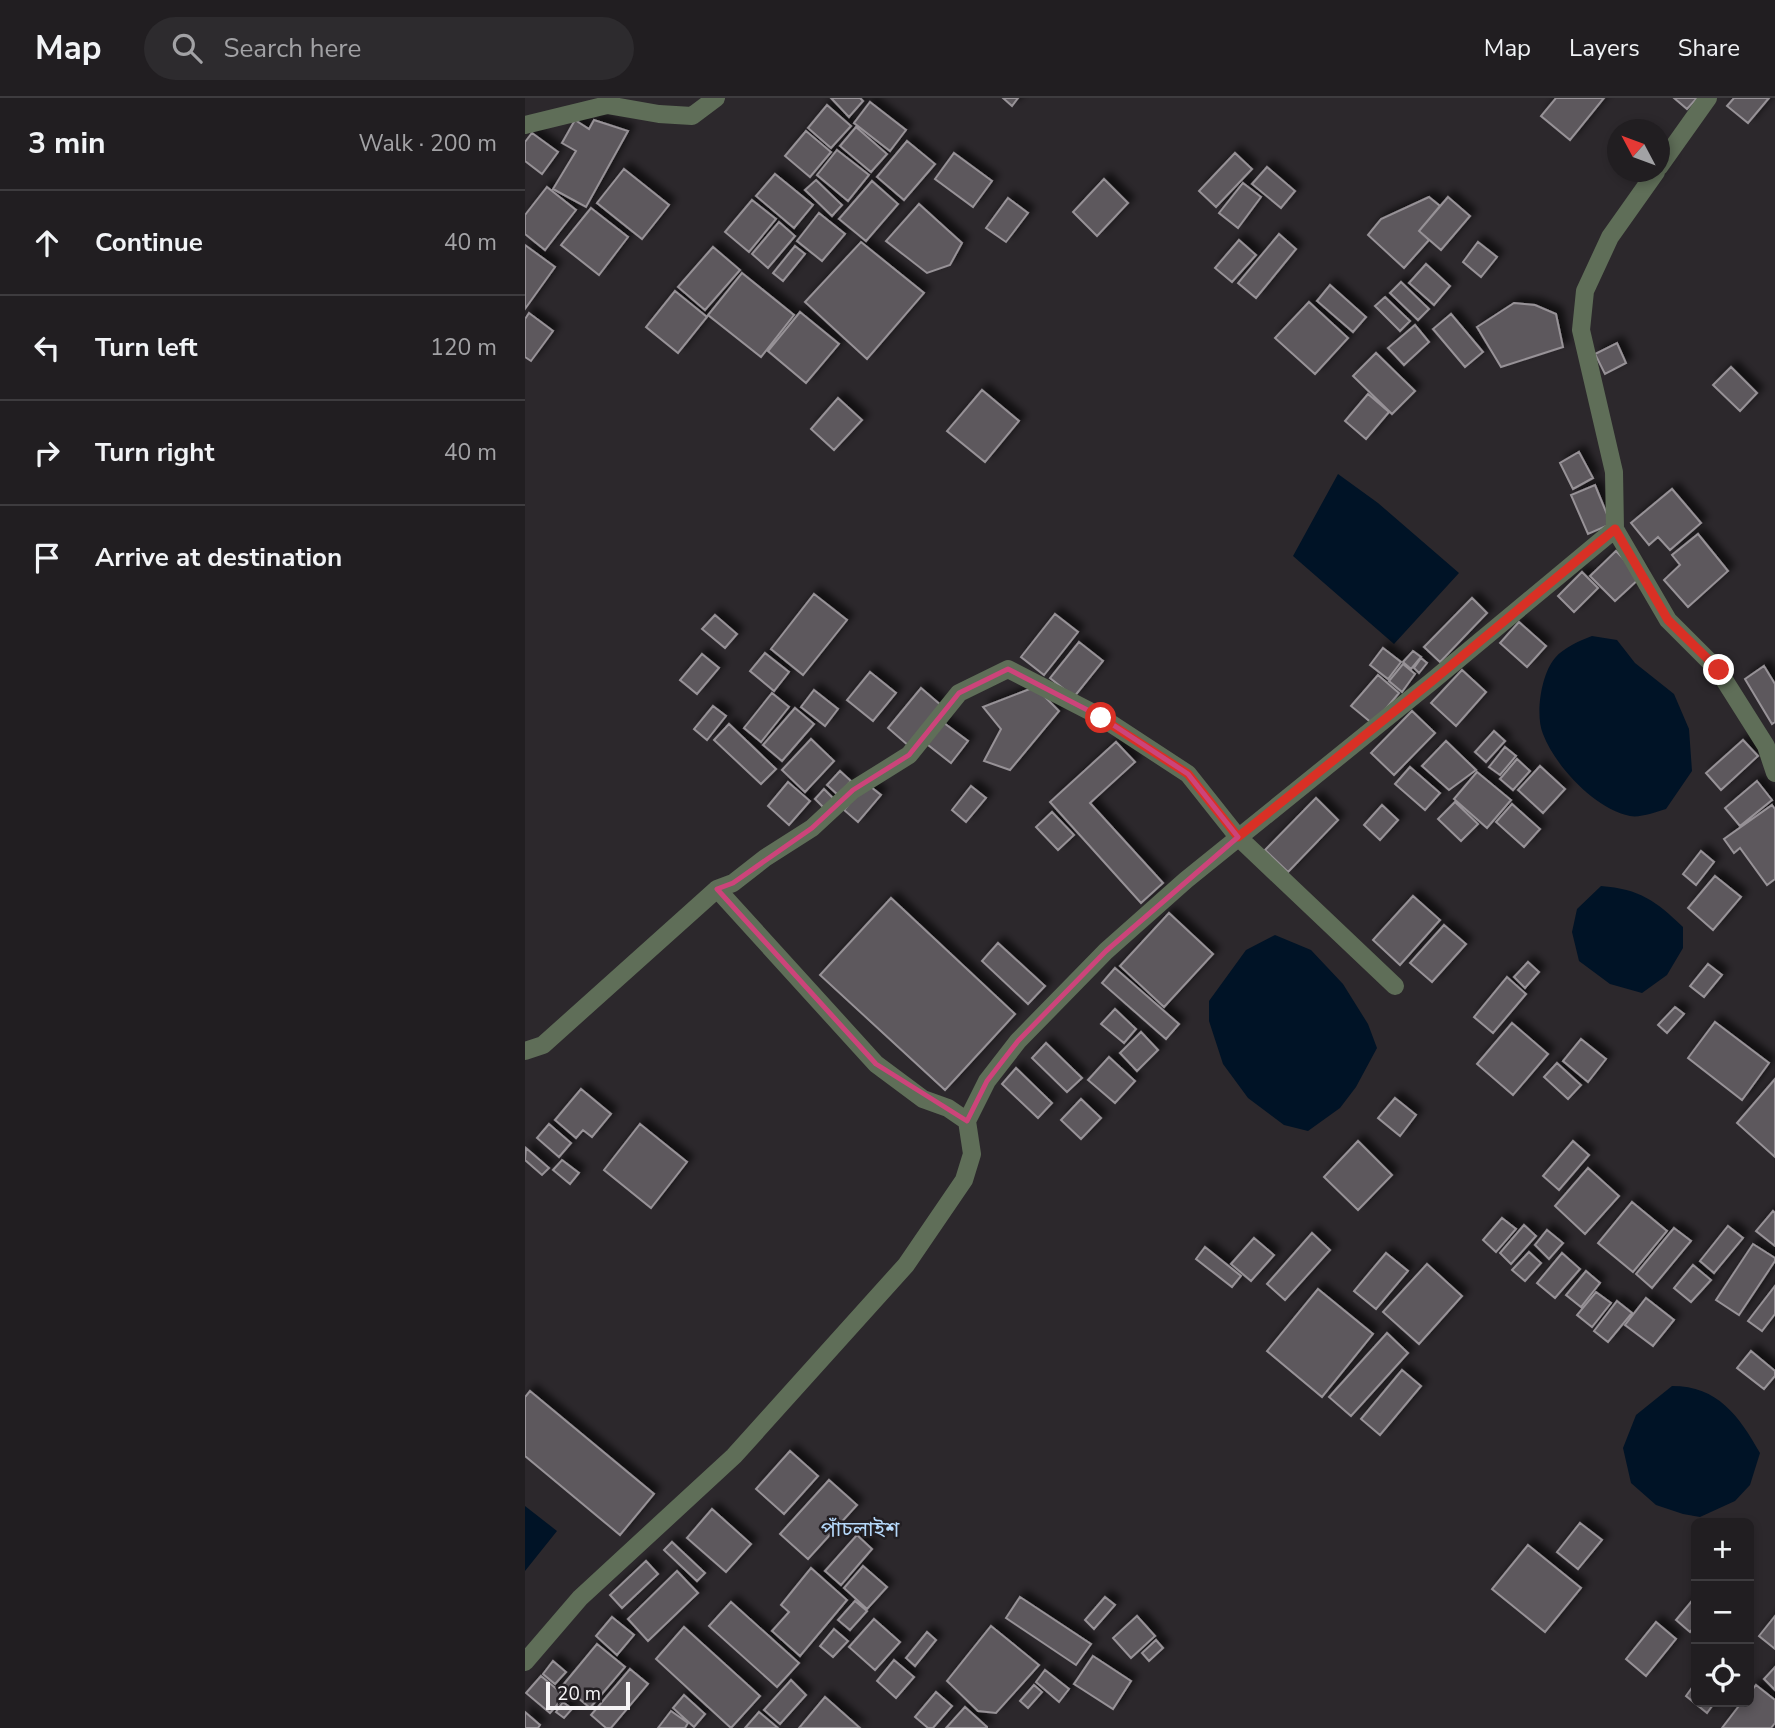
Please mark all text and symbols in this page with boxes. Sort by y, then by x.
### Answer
search box [144,17,634,80]
text: Map [35,26,102,71]
icon: search [168,29,206,67]
text: Search here [224,31,361,66]
text: Map [1484,32,1531,64]
text: Layers [1569,32,1640,64]
text: Share [1678,32,1740,64]
north arrow [1607,119,1670,182]
text: 3 min [28,123,106,164]
text: Walk · 200 m [358,128,497,159]
icon: ahead [28,224,66,262]
text: Continue [95,225,203,260]
text: 40 m [444,227,497,258]
icon: left [28,329,66,367]
text: Turn left [95,330,198,365]
text: 120 m [430,332,497,363]
icon: right [28,434,66,472]
text: Turn right [95,435,214,470]
text: 40 m [444,437,497,468]
icon: arrive [28,539,66,577]
text: Arrive at destination [95,540,342,575]
route end [1703,654,1734,685]
route start [1085,702,1116,733]
district label: পাঁচলাইশ [821,1515,900,1543]
map controls [1691,1518,1754,1707]
button: + [1691,1518,1754,1581]
button: − [1691,1581,1754,1644]
button: locate [1691,1644,1754,1707]
scale bar [546,1679,630,1711]
text: 20 m [557,1681,601,1707]

